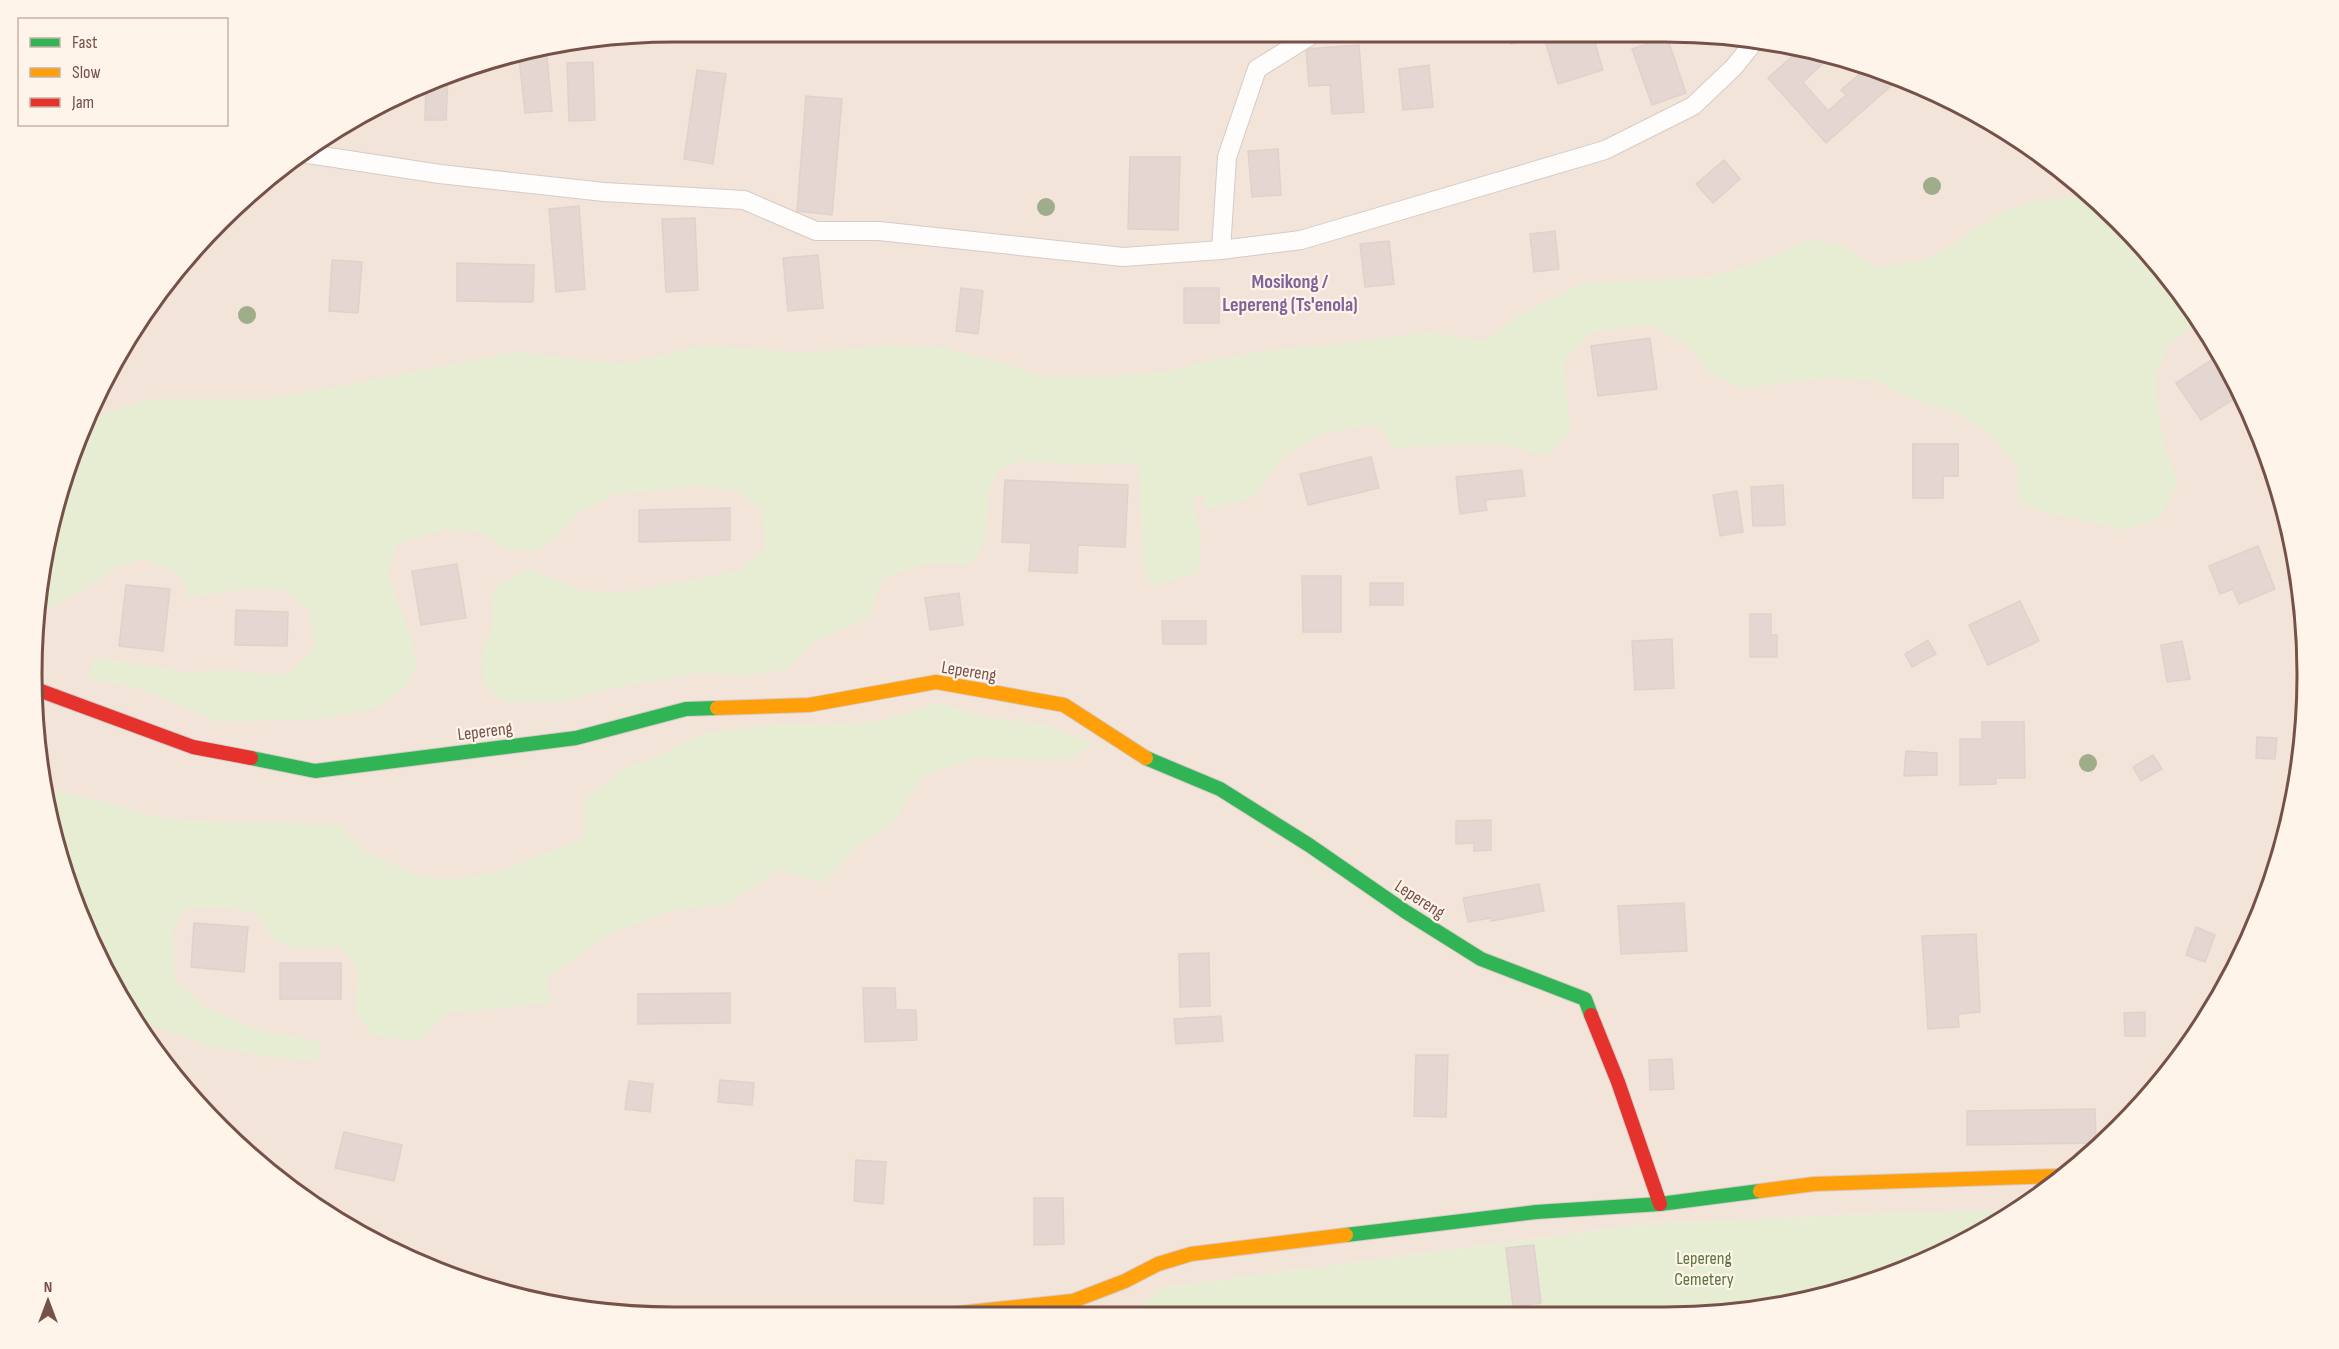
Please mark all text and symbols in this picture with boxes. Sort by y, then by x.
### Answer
legend [18,18,228,126]
text: Fast [72,32,98,53]
text: Slow [72,62,101,83]
text: Jam [71,92,94,113]
district label: Mosikong / Lepereng (Ts'enola) [1222,270,1358,317]
street label: Lepereng [940,657,998,686]
street label: Lepereng [456,718,514,745]
street label: Lepereng [1391,876,1449,923]
park label: Lepereng Cemetery [1674,1248,1734,1290]
north arrow [18,1271,78,1331]
text: N [44,1278,52,1297]

